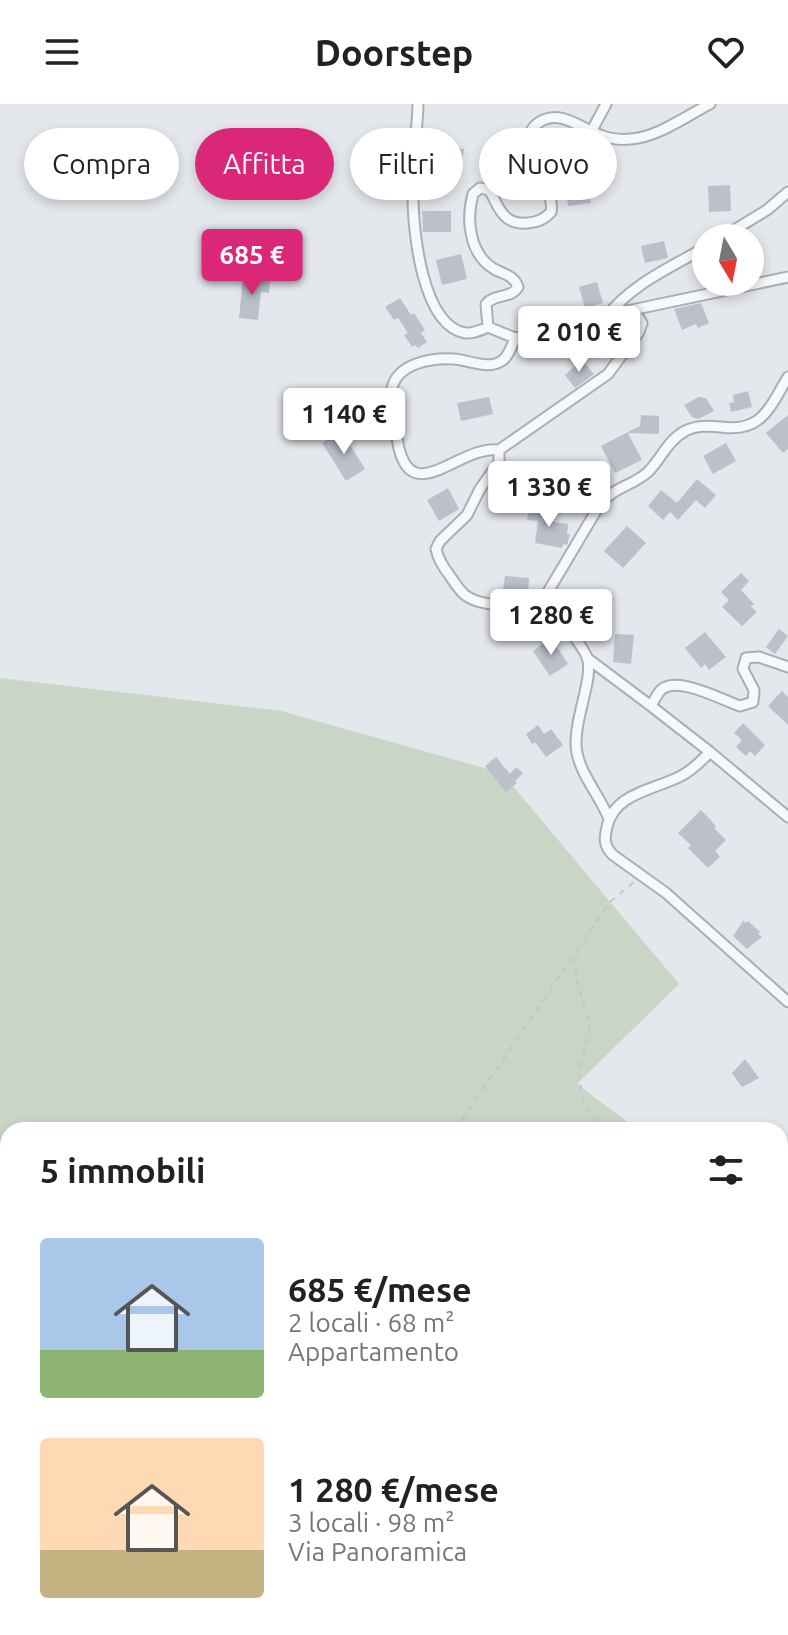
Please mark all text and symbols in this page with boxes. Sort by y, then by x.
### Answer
icon: menu [40,30,84,74]
icon: heart [704,30,748,74]
text: Doorstep [315,32,473,73]
chip: Compra [24,128,179,200]
chip: Affitta [195,128,334,200]
chip: Filtri [350,128,463,200]
chip: Nuovo [479,128,617,200]
north arrow [692,224,764,296]
map controls [692,224,764,296]
pin: 685 € [196,229,308,297]
text: 685 € [220,240,284,269]
pin: 2 010 € [505,306,653,374]
text: 2 010 € [536,317,622,346]
pin: 1 140 € [270,388,418,456]
text: 1 140 € [301,399,387,428]
pin: 1 330 € [475,461,623,529]
text: 1 330 € [506,472,592,501]
pin: 1 280 € [477,589,625,657]
text: 1 280 € [508,600,594,629]
icon: filters [704,1148,748,1192]
text: 5 immobili [40,1151,205,1189]
icon: home [104,1270,200,1366]
text: 685 €/mese [288,1270,472,1308]
text: 2 locali · 68 m² [288,1308,455,1337]
text: Appartamento [288,1337,459,1366]
icon: home [104,1470,200,1566]
text: 1 280 €/mese [288,1470,499,1508]
text: 3 locali · 98 m² [288,1508,455,1537]
text: Via Panoramica [288,1537,467,1566]

